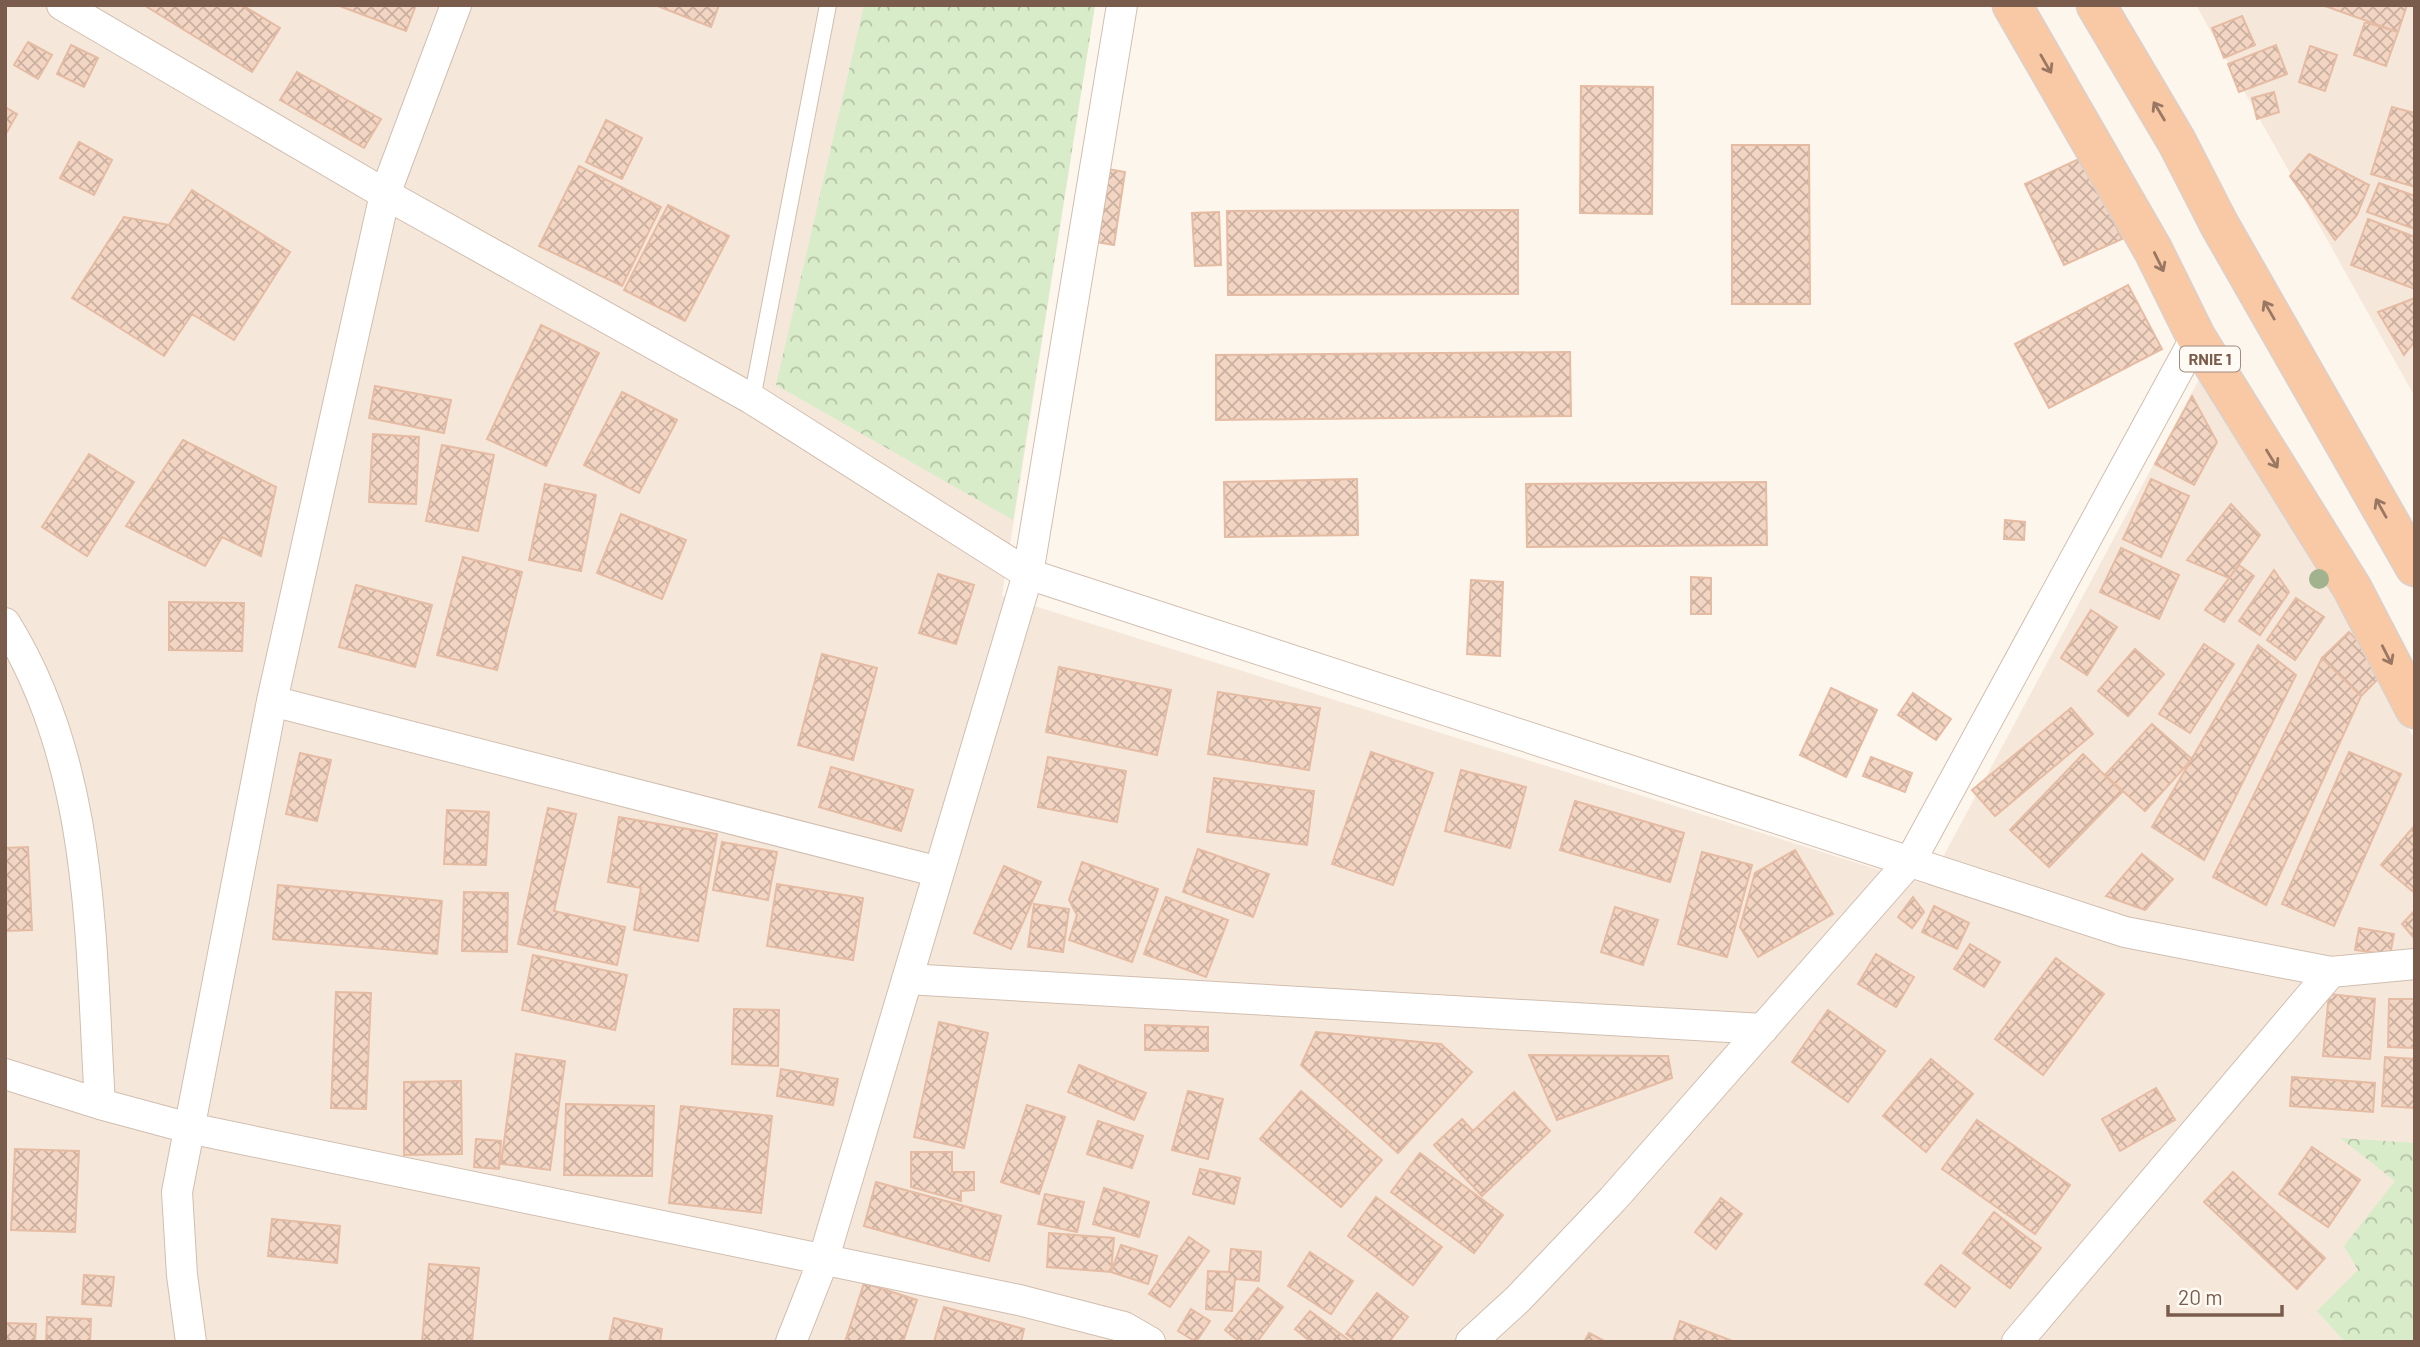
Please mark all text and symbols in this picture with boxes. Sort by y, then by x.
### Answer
one-way arrow [2039,54,2053,74]
one-way arrow [2152,102,2166,122]
one-way arrow [2152,251,2166,272]
one-way arrow [2262,301,2276,321]
road number: RNIE 1 [2180,346,2240,372]
one-way arrow [2266,448,2280,468]
one-way arrow [2374,498,2387,519]
one-way arrow [2380,644,2394,665]
scale bar [2168,1274,2282,1318]
text: 20 m [2178,1284,2223,1309]

